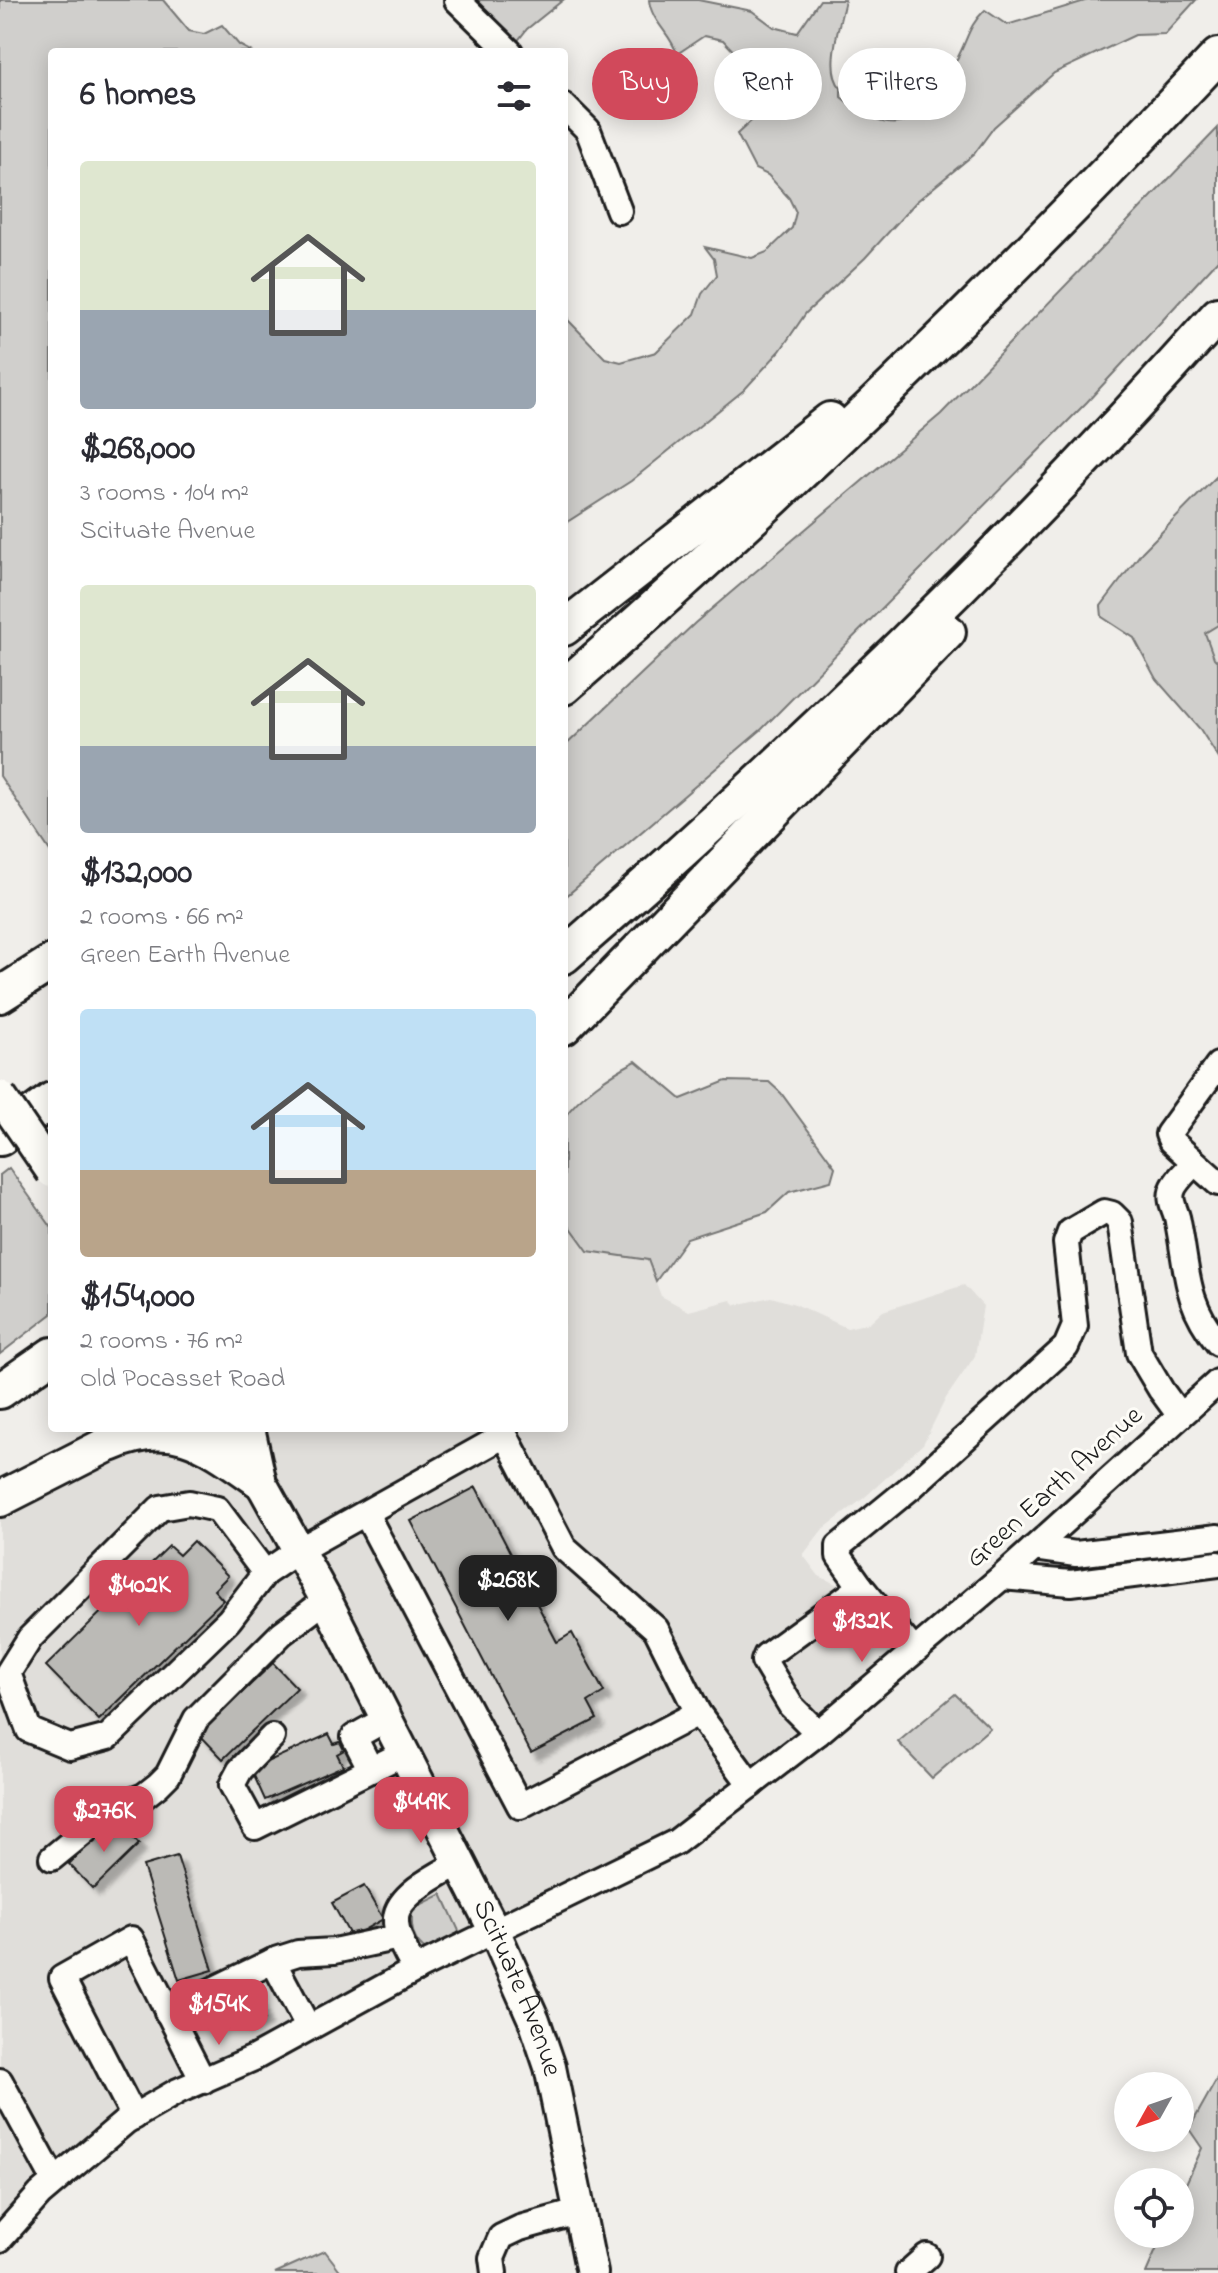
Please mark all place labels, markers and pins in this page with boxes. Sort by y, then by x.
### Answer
pin: $268K [452,1555,564,1623]
pin: $402K [83,1560,195,1628]
pin: $132K [806,1596,918,1664]
pin: $449K [365,1777,477,1845]
pin: $276K [48,1786,160,1854]
pin: $154K [163,1979,275,2047]

